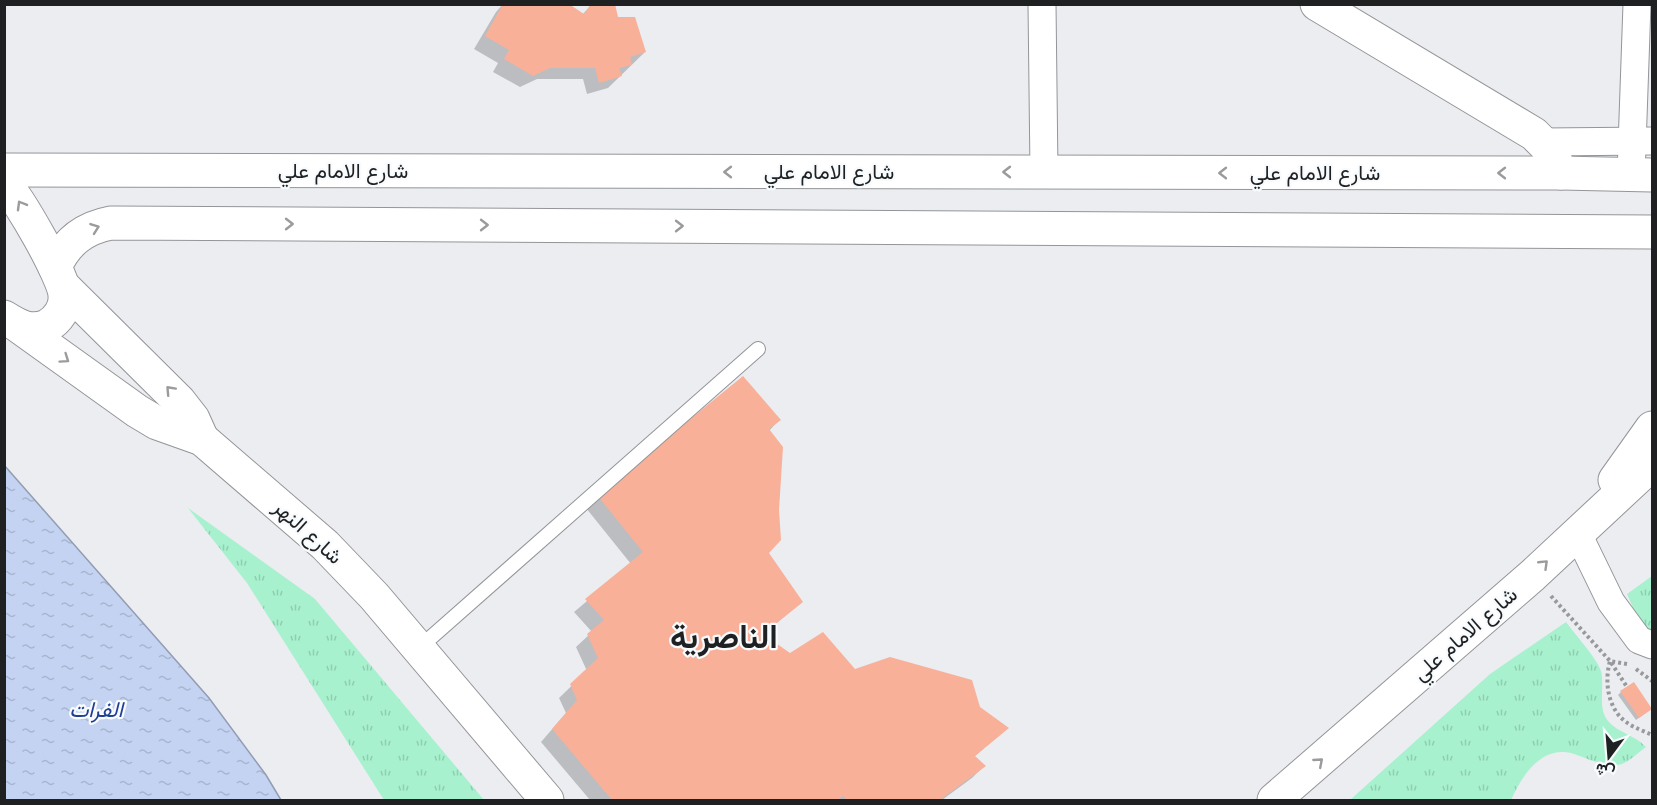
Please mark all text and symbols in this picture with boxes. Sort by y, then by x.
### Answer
street label: شارع الامام علي [278,159,408,188]
street label: شارع الامام علي [764,160,894,189]
street label: شارع الامام علي [1250,161,1380,190]
one-way arrow [724,166,733,178]
one-way arrow [1003,166,1012,178]
one-way arrow [1219,167,1228,179]
one-way arrow [1498,167,1507,179]
one-way arrow [17,201,28,212]
one-way arrow [285,218,294,230]
one-way arrow [480,219,489,231]
one-way arrow [675,220,684,232]
one-way arrow [89,222,100,235]
one-way arrow [58,352,69,363]
one-way arrow [166,387,177,397]
street label: شارع النهر [267,494,347,571]
one-way arrow [1537,560,1547,571]
street label: شارع الامام علي [1408,582,1525,690]
district label: الناصرية [670,618,778,657]
water label: الفرات [69,697,126,723]
north arrow [1579,727,1639,787]
one-way arrow [1312,758,1322,769]
text: ش [1593,758,1617,783]

